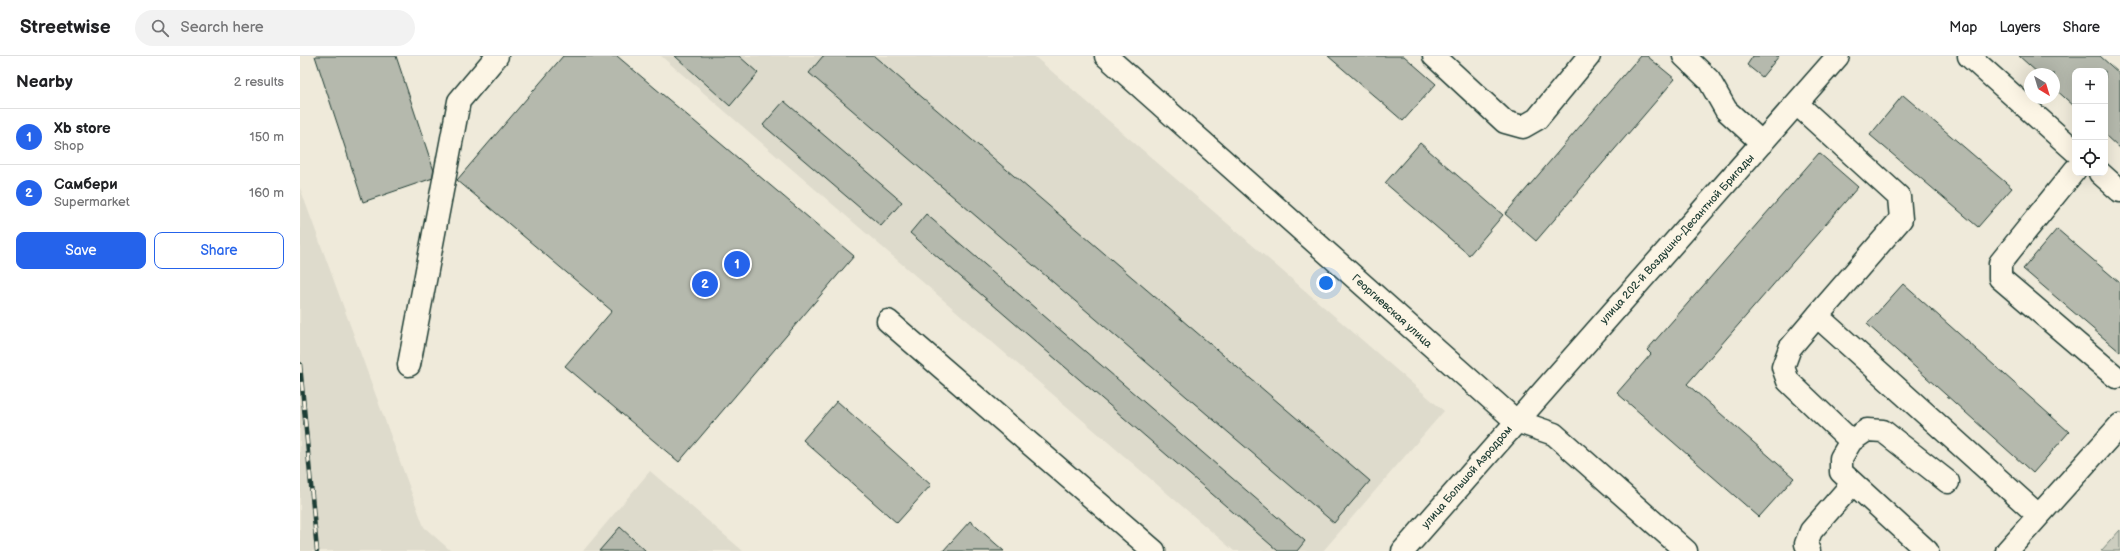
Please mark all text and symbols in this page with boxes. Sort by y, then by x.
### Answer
search box [135,10,415,46]
text: Streetwise [20,16,111,39]
icon: search [149,17,171,39]
text: Search here [181,18,264,37]
text: Map [1949,19,1977,36]
text: Layers [1999,19,2041,36]
text: Share [2063,19,2100,36]
north arrow [2024,68,2060,104]
map controls [2072,68,2108,176]
button: + [2072,68,2108,104]
text: Nearby [16,72,73,92]
text: 2 results [234,74,284,90]
button: − [2072,104,2108,140]
text: Xb store [54,119,111,138]
text: 1 [26,129,32,145]
text: 150 m [250,129,284,145]
text: Shop [54,138,84,154]
button: locate [2072,140,2108,176]
street label: улица 202-й Воздушно-Десантной Бригады [1597,151,1757,326]
text: Самбери [54,175,118,194]
text: 2 [25,185,33,201]
text: 160 m [249,185,284,201]
text: Supermarket [54,194,130,210]
button: Save [16,232,146,269]
button: Share [154,232,284,269]
pin: 1 [724,249,750,279]
pin: 2 [692,269,718,299]
street label: Георгиевская улица [1349,272,1435,351]
your location [1316,273,1336,293]
street label: улица Большой Аэродром [1419,423,1515,531]

